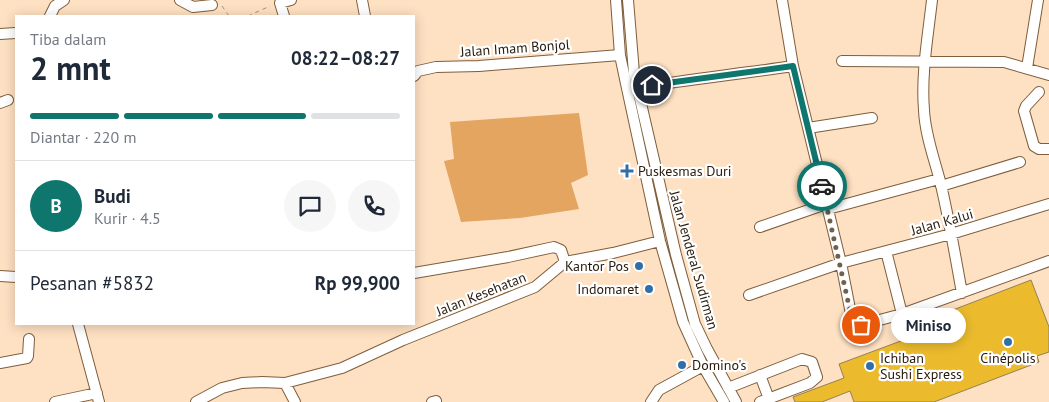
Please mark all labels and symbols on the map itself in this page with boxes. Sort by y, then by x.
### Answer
street label: Jalan Imam Bonjol [459,35,570,61]
pin [631,64,673,106]
courier [797,161,847,211]
place label: Puskesmas Duri [638,162,731,180]
marker: Puskesmas Duri [620,164,634,178]
street label: Jalan Jenderal Sudirman [665,188,722,331]
street label: Jalan Kalui [908,205,975,240]
place label: Kantor Pos [565,257,629,275]
marker: Kantor Pos [633,260,645,272]
street label: Jalan Kesehatan [432,268,529,321]
place label: Indomaret [577,280,639,298]
marker: Indomaret [643,283,655,295]
pin [840,304,882,346]
callout: Miniso [891,308,966,342]
marker: Cinépolis [1002,336,1014,348]
place label: Ichiban Sushi Express [880,349,962,383]
place label: Cinépolis [980,349,1036,367]
place label: Domino's [692,356,746,374]
marker: Domino's [676,359,688,371]
marker: Ichiban Sushi Express [864,360,876,372]

